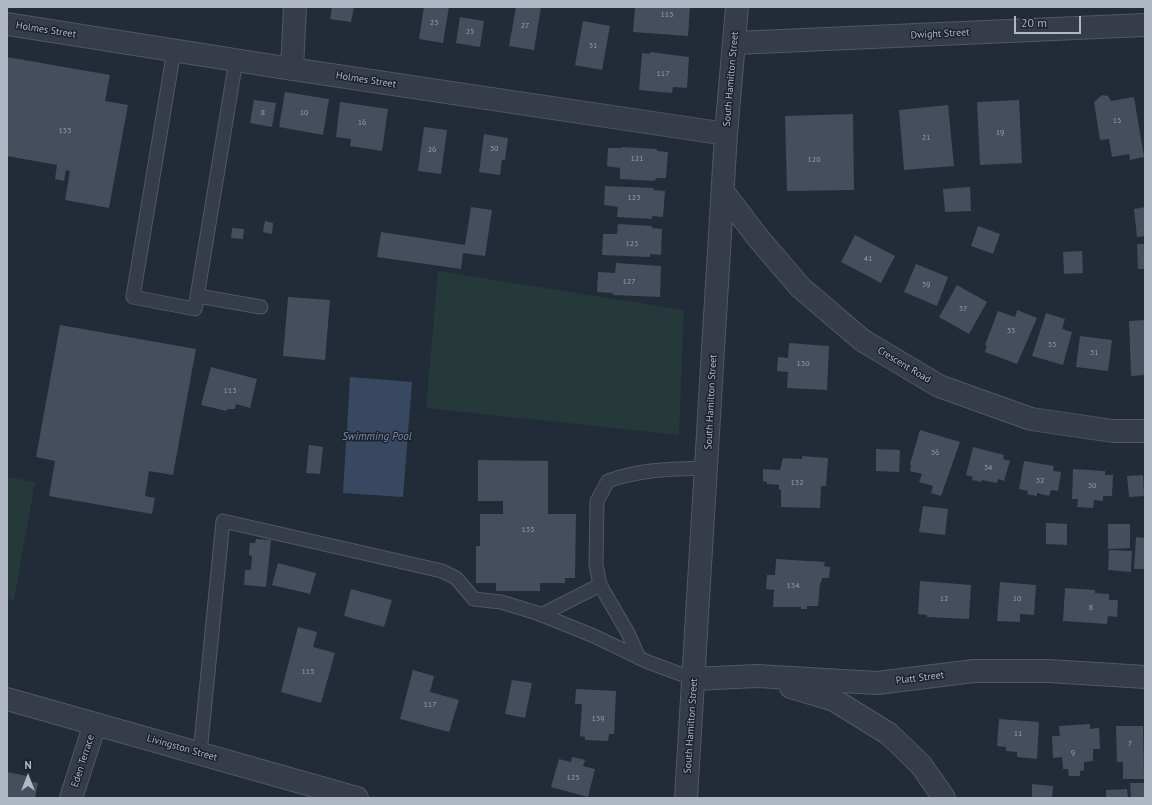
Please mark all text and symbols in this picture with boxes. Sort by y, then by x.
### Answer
scale bar [1016,8,1083,34]
house number: 115 [660,10,674,20]
text: 20 m [1021,15,1047,30]
house number: 23 [430,18,438,28]
street label: Holmes Street [15,19,77,41]
house number: 27 [521,21,529,31]
street label: Dwight Street [910,26,970,42]
house number: 25 [466,27,474,37]
street label: South Hamilton Street [721,31,741,127]
house number: 31 [589,41,597,51]
street label: Holmes Street [335,69,397,91]
house number: 117 [656,69,670,79]
house number: 8 [261,108,265,118]
house number: 10 [300,108,308,118]
house number: 15 [1113,116,1121,126]
house number: 16 [358,118,366,128]
house number: 155 [58,126,72,136]
house number: 19 [996,128,1004,138]
house number: 21 [922,133,930,143]
house number: 30 [490,144,498,154]
house number: 26 [428,145,436,155]
house number: 121 [630,154,644,164]
house number: 120 [807,155,821,165]
house number: 123 [627,193,641,203]
house number: 125 [625,239,639,249]
house number: 41 [864,254,872,264]
house number: 127 [622,277,636,287]
house number: 39 [922,280,930,290]
house number: 37 [959,304,967,314]
house number: 35 [1007,326,1015,336]
house number: 33 [1048,340,1056,350]
street label: Crescent Road [875,344,933,386]
house number: 31 [1090,348,1098,358]
street label: South Hamilton Street [703,354,719,450]
house number: 130 [796,359,810,369]
house number: 113 [223,386,237,396]
water label: Swimming Pool [342,430,412,444]
house number: 36 [931,448,939,458]
house number: 34 [984,463,992,473]
house number: 32 [1036,476,1044,486]
house number: 132 [790,478,804,488]
house number: 30 [1088,481,1096,491]
house number: 135 [521,525,535,535]
house number: 134 [786,581,800,591]
house number: 12 [940,594,948,604]
house number: 10 [1013,594,1021,604]
house number: 8 [1089,603,1093,613]
house number: 115 [301,667,315,677]
street label: Platt Street [895,669,945,687]
street label: South Hamilton Street [682,678,700,774]
house number: 117 [423,700,437,710]
house number: 139 [591,714,605,724]
house number: 11 [1014,729,1022,739]
street label: Livingston Street [145,732,219,764]
street label: Eden Terrace [69,733,97,789]
house number: 7 [1128,739,1132,749]
house number: 9 [1071,748,1075,758]
north arrow [8,757,48,797]
text: N [24,758,32,772]
house number: 125 [566,773,580,783]

